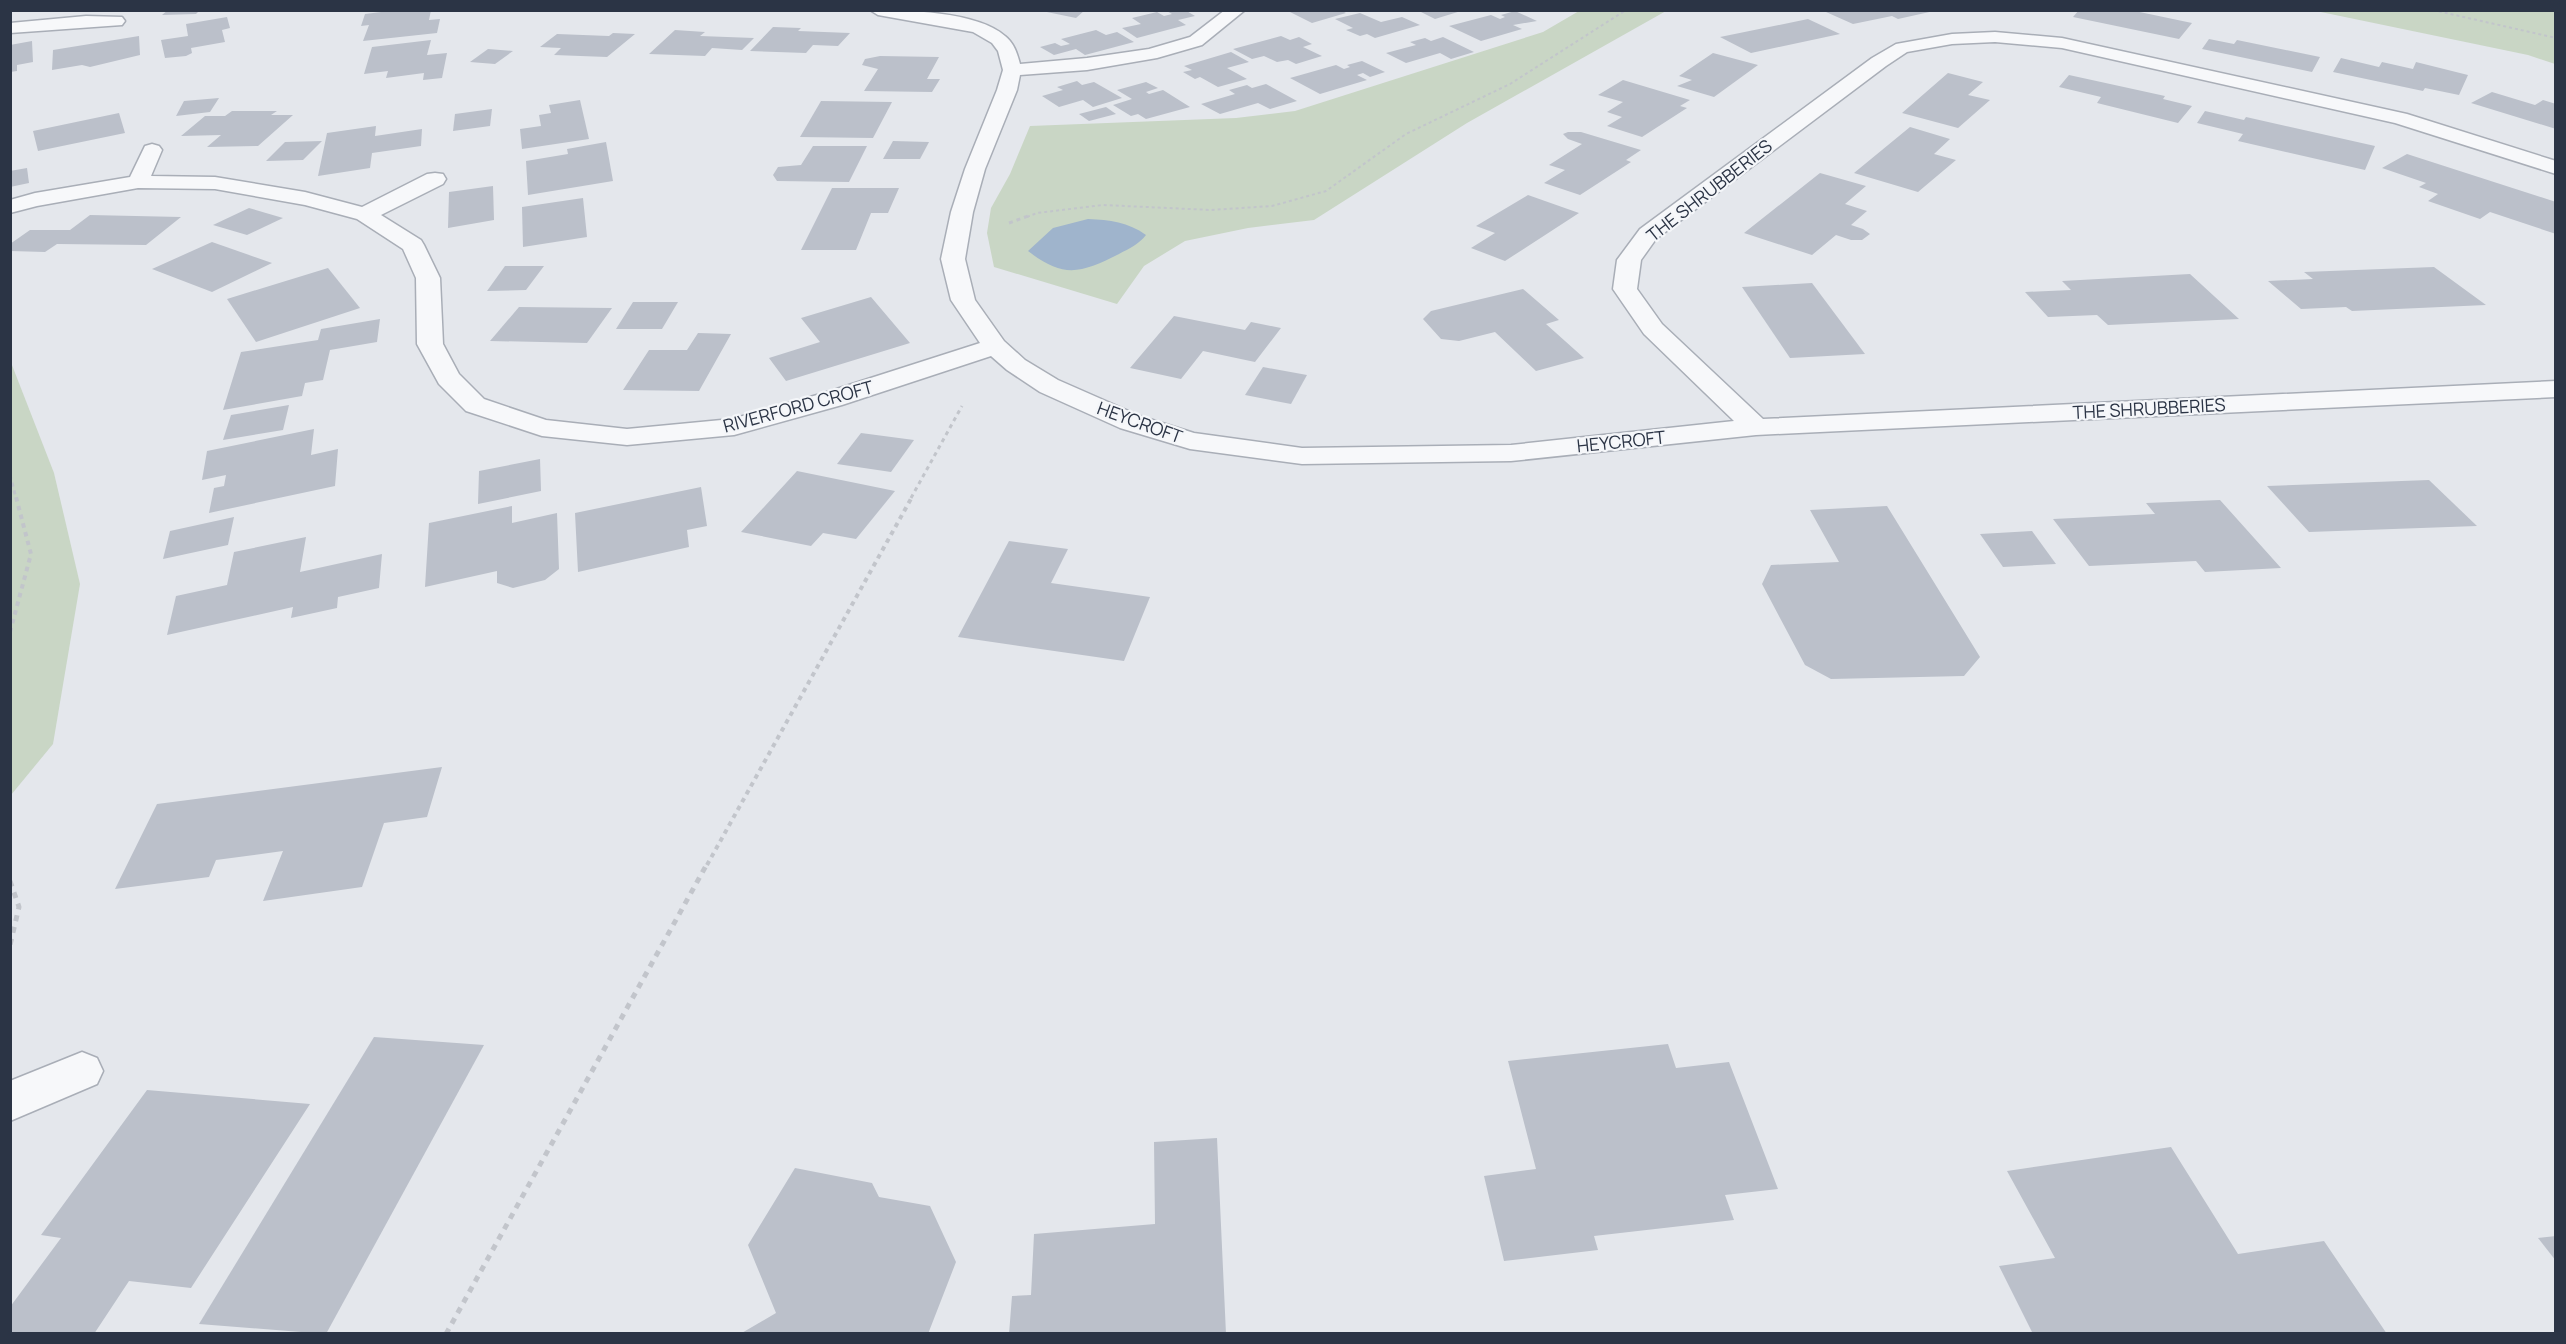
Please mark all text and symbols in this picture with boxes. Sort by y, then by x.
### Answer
street label: THE SHRUBBERIES [1641,133,1777,247]
street label: RIVERFORD CROFT [720,374,876,438]
street label: THE SHRUBBERIES [2072,392,2226,424]
street label: HEYCROFT [1094,396,1186,449]
street label: HEYCROFT [1576,424,1667,458]

